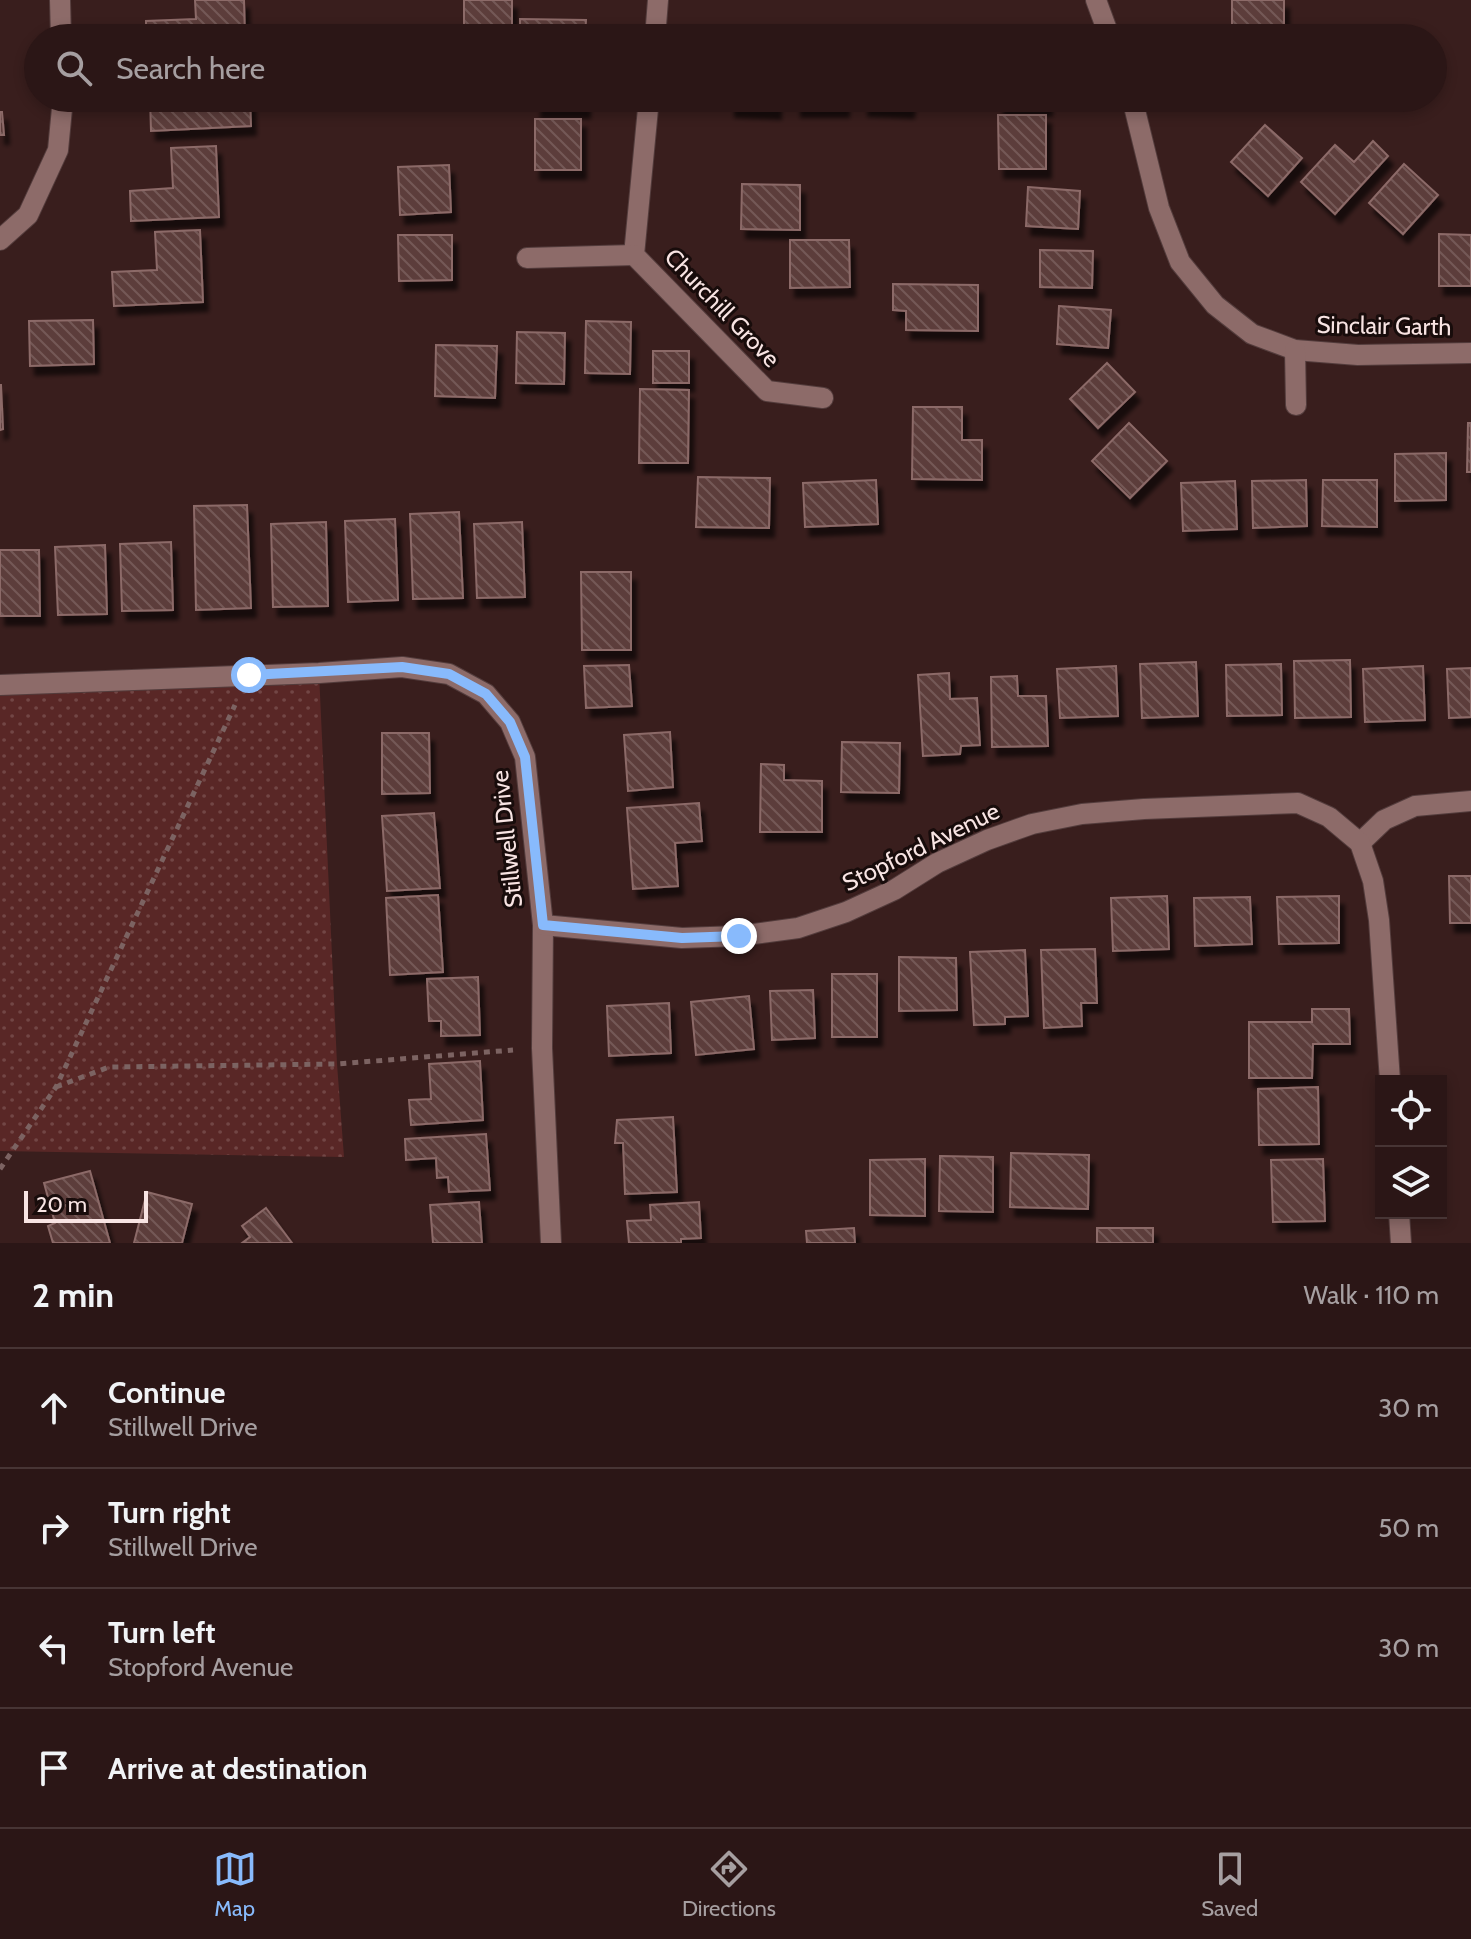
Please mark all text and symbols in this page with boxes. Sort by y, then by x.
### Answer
search box [24,24,1447,112]
icon: search [52,46,96,90]
text: Search here [116,50,265,87]
street label: Churchill Grove [659,242,786,373]
street label: Sinclair Garth [1316,310,1452,341]
route start [231,657,267,693]
street label: Stillwell Drive [485,769,528,909]
street label: Stopford Avenue [838,796,1004,897]
route end [721,918,757,954]
map controls [1375,1075,1447,1219]
button: locate [1375,1075,1447,1147]
button: layers [1375,1147,1447,1219]
scale bar [24,1187,148,1223]
text: 20 m [36,1191,87,1218]
text: 2 min [32,1274,114,1316]
text: Walk · 110 m [1304,1279,1439,1311]
text: Continue [108,1374,225,1411]
icon: ahead [32,1386,76,1430]
text: 30 m [1378,1392,1439,1424]
text: Stillwell Drive [108,1411,258,1443]
text: Turn right [108,1494,231,1531]
icon: right [32,1506,76,1550]
text: 50 m [1378,1512,1439,1544]
text: Stillwell Drive [108,1531,258,1563]
text: Turn left [108,1614,216,1651]
icon: left [32,1626,76,1670]
text: 30 m [1378,1632,1439,1664]
text: Stopford Avenue [108,1651,293,1683]
icon: arrive [32,1746,76,1790]
text: Arrive at destination [108,1750,368,1787]
tab: Map [213,1847,257,1922]
tab: Directions [682,1847,776,1922]
tab: Saved [1201,1847,1258,1922]

